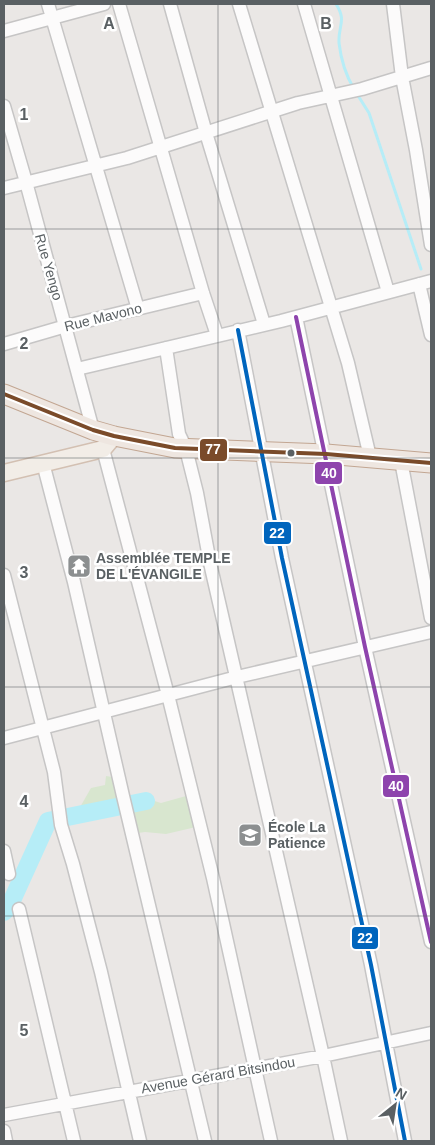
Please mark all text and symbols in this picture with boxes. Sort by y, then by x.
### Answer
text: A [103,15,115,32]
text: B [320,15,332,32]
text: 1 [20,106,29,123]
street label: Rue Yengo [32,232,66,302]
street label: Rue Mavono [63,300,144,334]
text: 2 [20,335,29,352]
line badge: 77 [199,438,228,462]
text: 77 [205,441,221,457]
unlabelled marker [286,448,296,458]
line badge: 40 [314,461,343,485]
text: 40 [321,465,337,481]
line badge: 22 [263,521,292,545]
text: 22 [269,525,285,541]
place label: Assemblée TEMPLE DE L'ÉVANGILE [96,550,231,582]
temple icon: Assemblée TEMPLE DE L'ÉVANGILE [66,553,92,579]
text: 3 [20,564,29,581]
line badge: 40 [382,774,410,798]
text: 40 [388,778,404,794]
text: 4 [20,793,29,810]
place label: École La Patience [268,819,326,851]
school or university icon: École La Patience [237,822,263,848]
line badge: 22 [351,926,379,950]
text: 22 [357,930,373,946]
text: 5 [20,1022,29,1039]
street label: Avenue Gérard Bitsindou [140,1054,296,1096]
north arrow [370,1080,420,1130]
text: N [393,1084,410,1103]

